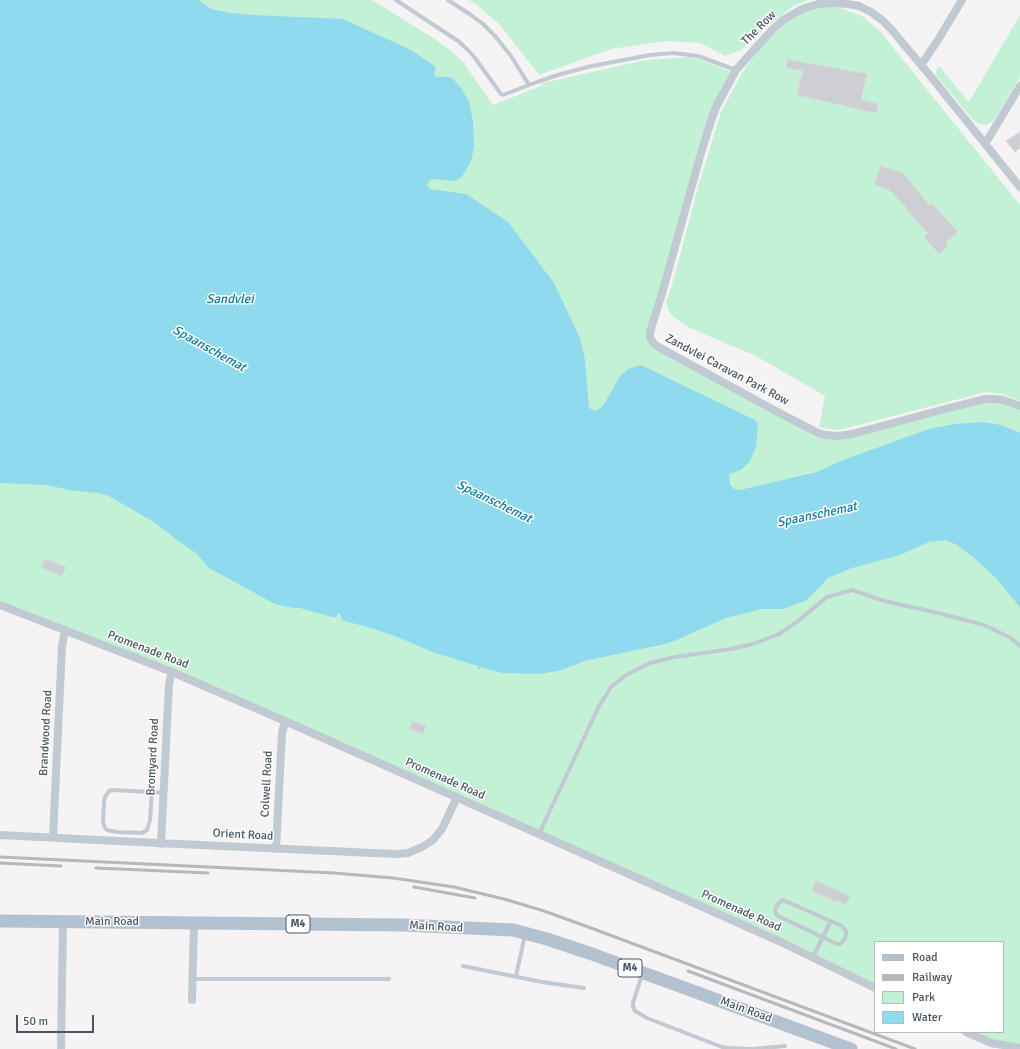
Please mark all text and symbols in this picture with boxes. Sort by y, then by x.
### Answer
street label: The Row [739,8,779,48]
water label: Sandvlei [206,292,254,308]
water label: Spaanschemat [170,323,248,375]
street label: Zandvlei Caravan Park Row [663,331,791,409]
water label: Spaanschemat [454,477,534,527]
water label: Spaanschemat [776,499,858,531]
street label: Promenade Road [105,628,191,672]
street label: Brandwood Road [37,690,55,776]
street label: Bromyard Road [144,718,162,796]
street label: Colwell Road [258,750,276,818]
street label: Promenade Road [403,755,487,803]
street label: Orient Road [212,826,274,844]
street label: Promenade Road [699,887,783,935]
street label: Main Road [85,915,139,929]
road number: M4 [286,915,310,933]
street label: Main Road [409,918,463,936]
legend [874,941,1004,1033]
text: Road [912,950,938,965]
road number: M4 [618,959,642,977]
text: Railway [912,970,952,985]
text: Park [912,990,935,1005]
street label: Main Road [718,994,774,1026]
scale bar [18,1007,96,1033]
text: Water [912,1010,942,1025]
text: 50 m [23,1014,48,1029]

